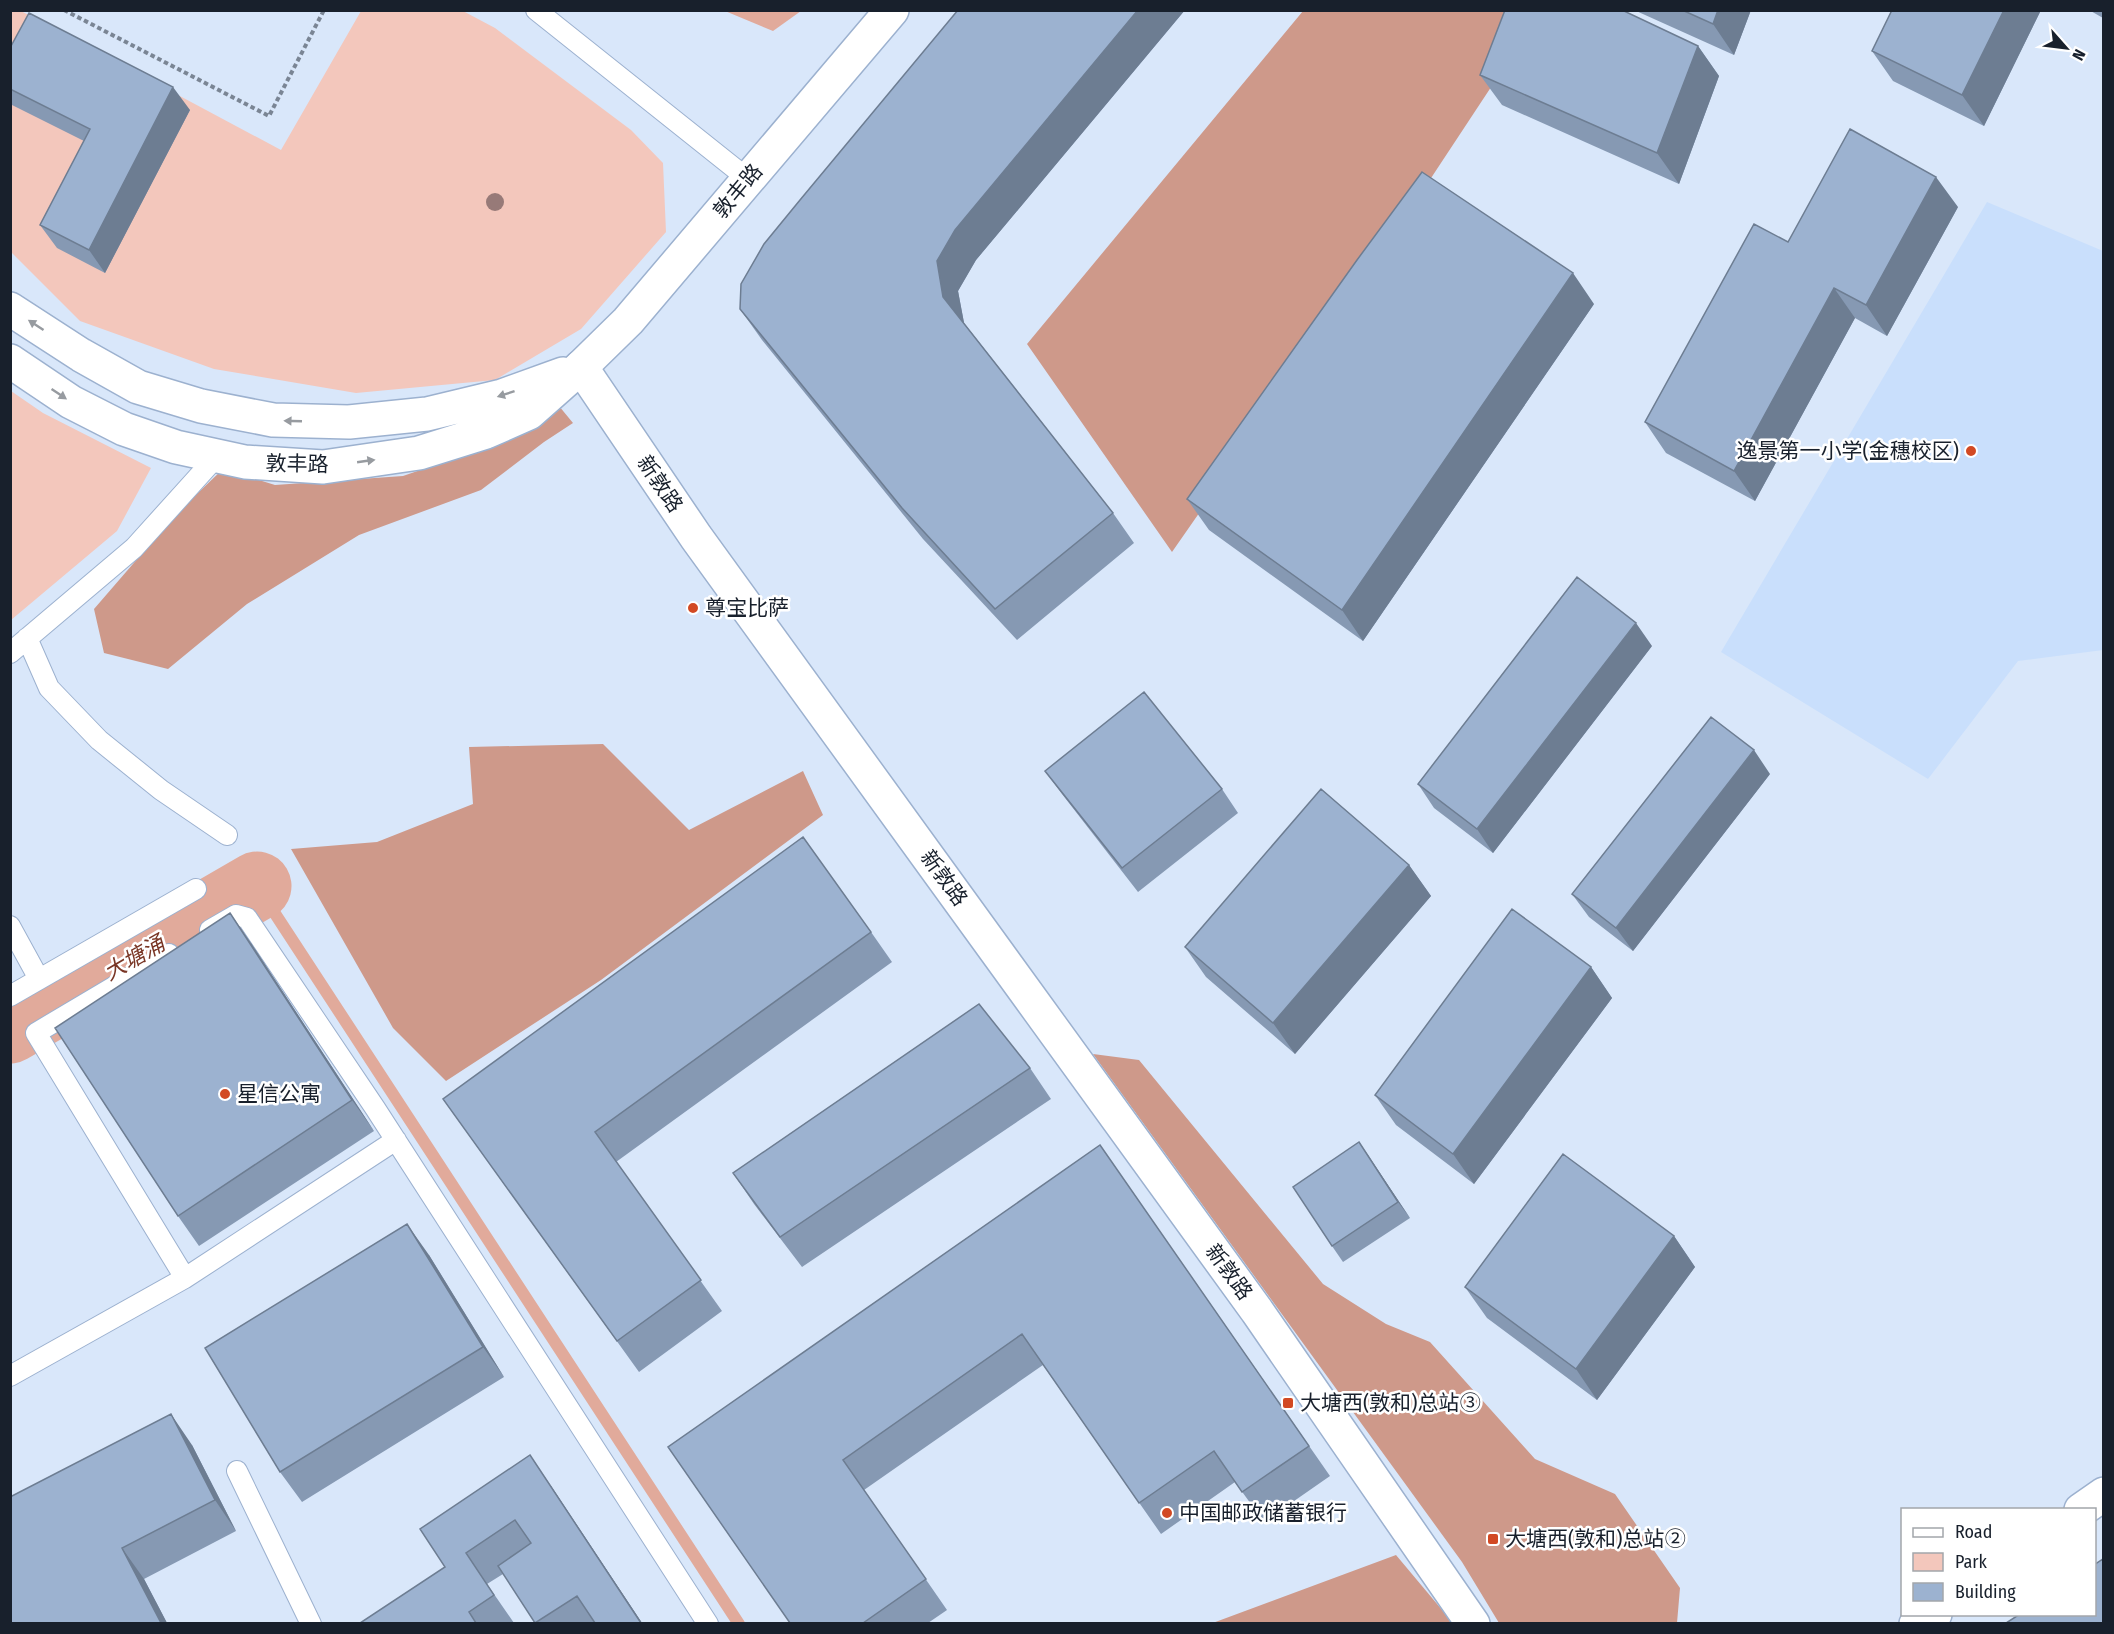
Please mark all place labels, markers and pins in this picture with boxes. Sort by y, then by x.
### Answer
place label: 逸景第一小学(金穗校区) [1737,438,1959,464]
marker: 逸景第一小学(金穗校区) [1964,444,1978,458]
place label: 尊宝比萨 [705,595,789,621]
marker: 尊宝比萨 [686,601,700,615]
place label: 星信公寓 [237,1081,321,1107]
marker: 星信公寓 [218,1087,232,1101]
place label: 大塘西(敦和)总站③ [1300,1390,1480,1416]
marker: 大塘西(敦和)总站③ [1281,1396,1295,1410]
place label: 中国邮政储蓄银行 [1179,1500,1347,1526]
marker: 中国邮政储蓄银行 [1160,1506,1174,1520]
place label: 大塘西(敦和)总站② [1505,1526,1685,1552]
marker: 大塘西(敦和)总站② [1486,1532,1500,1546]

